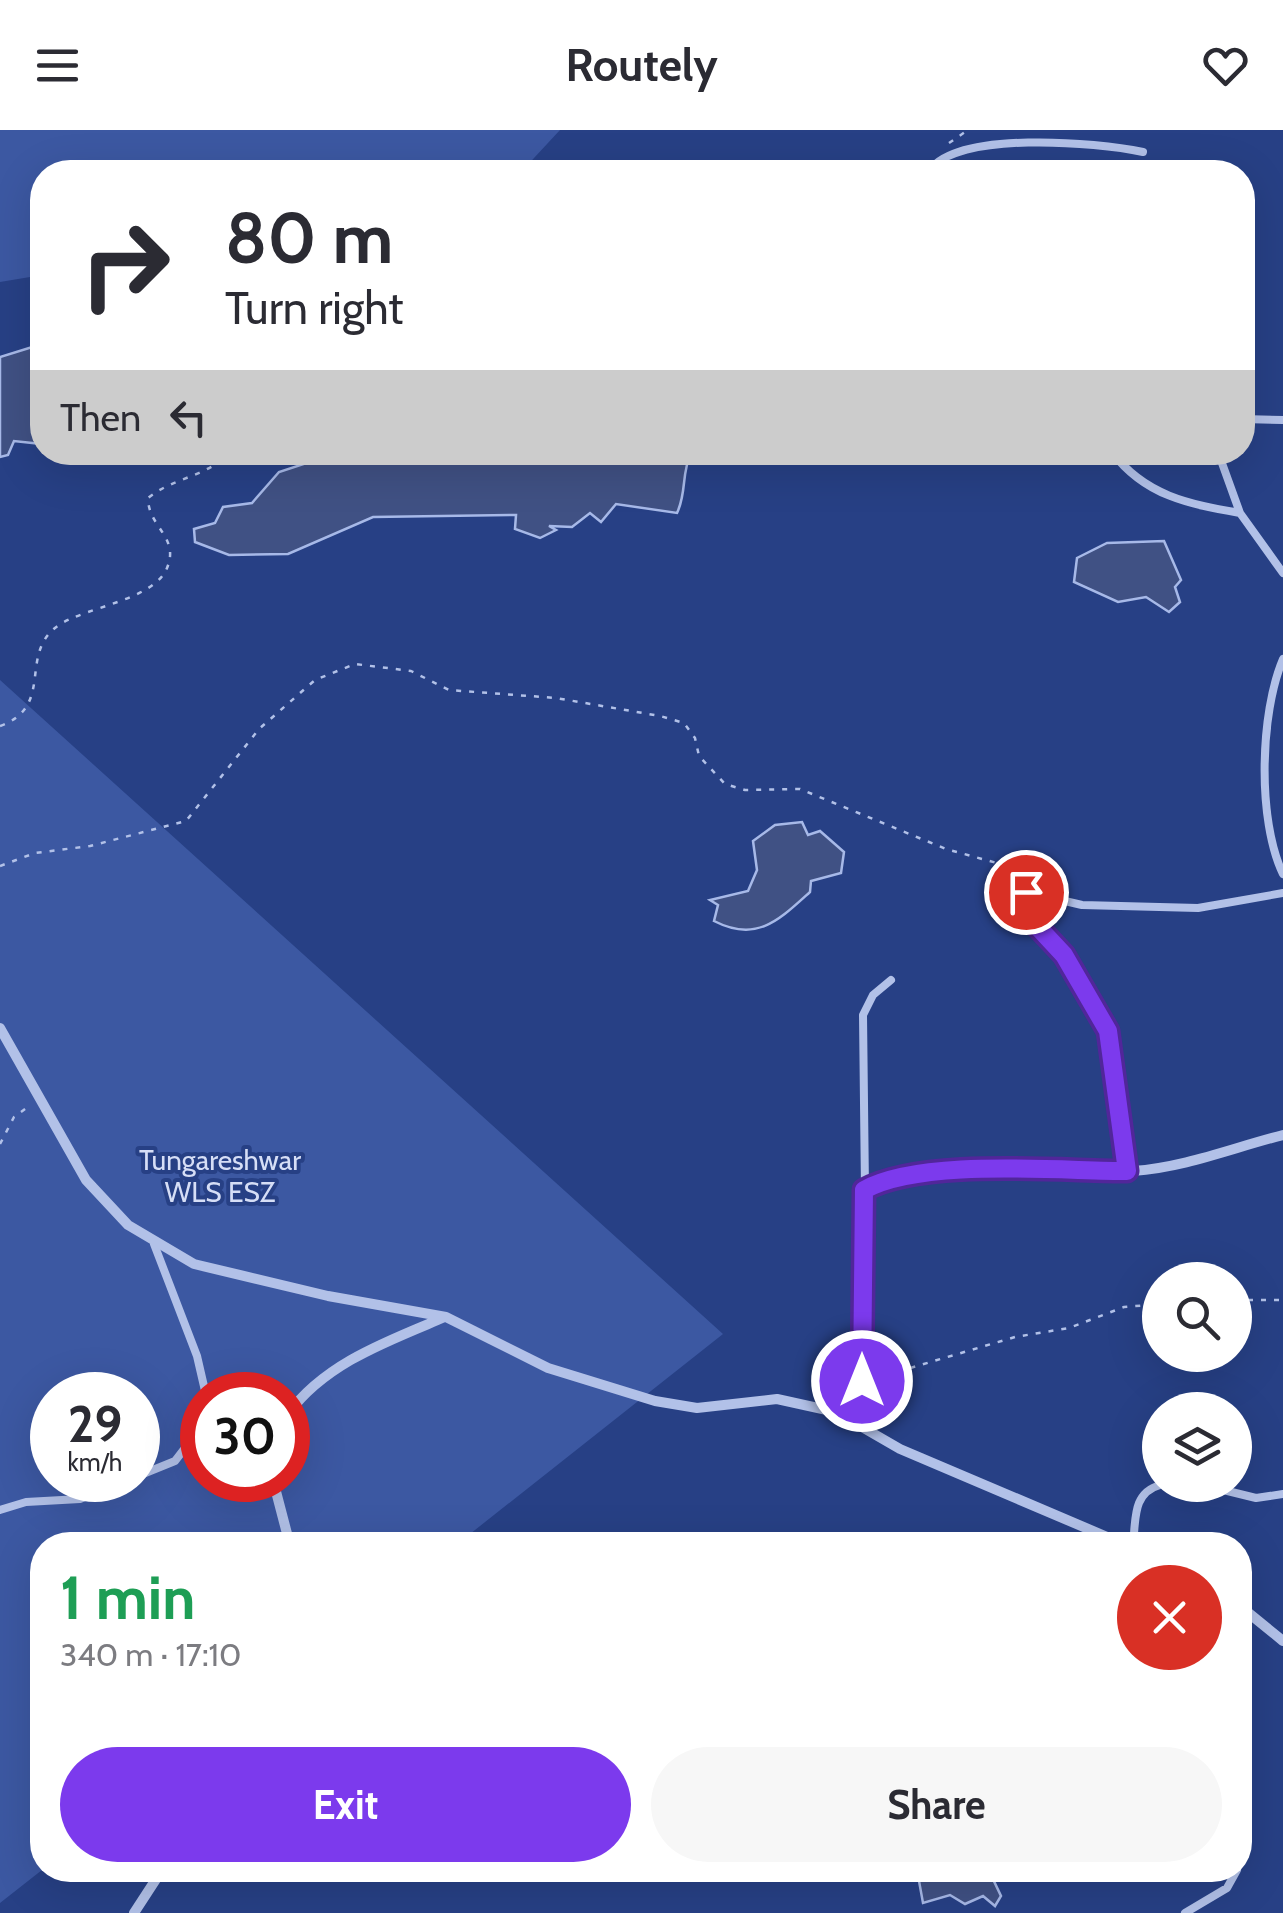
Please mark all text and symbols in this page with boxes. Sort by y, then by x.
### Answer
icon: menu [30,38,85,93]
text: Routely [565,38,718,92]
icon: heart [1198,38,1253,93]
text: 80 m [225,195,393,281]
icon: right [60,200,190,330]
text: Turn right [225,281,404,335]
icon: left [161,390,216,445]
text: Then [60,394,141,441]
pin [984,850,1069,935]
icon: arrive [999,865,1054,920]
park label: Tungareshwar WLS ESZ [139,1143,301,1209]
map controls [1142,1262,1252,1502]
button: search [1142,1262,1252,1372]
position arrow [810,1329,914,1433]
speed limit sign: 30 [180,1372,310,1502]
button: layers [1142,1392,1252,1502]
text: 29 [68,1394,122,1455]
text: km/h [68,1447,122,1477]
text: 1 min [60,1561,195,1634]
button: close [1117,1565,1222,1670]
text: 340 m · 17:10 [60,1635,241,1674]
button: Exit [60,1747,631,1862]
button: Share [651,1747,1222,1862]

